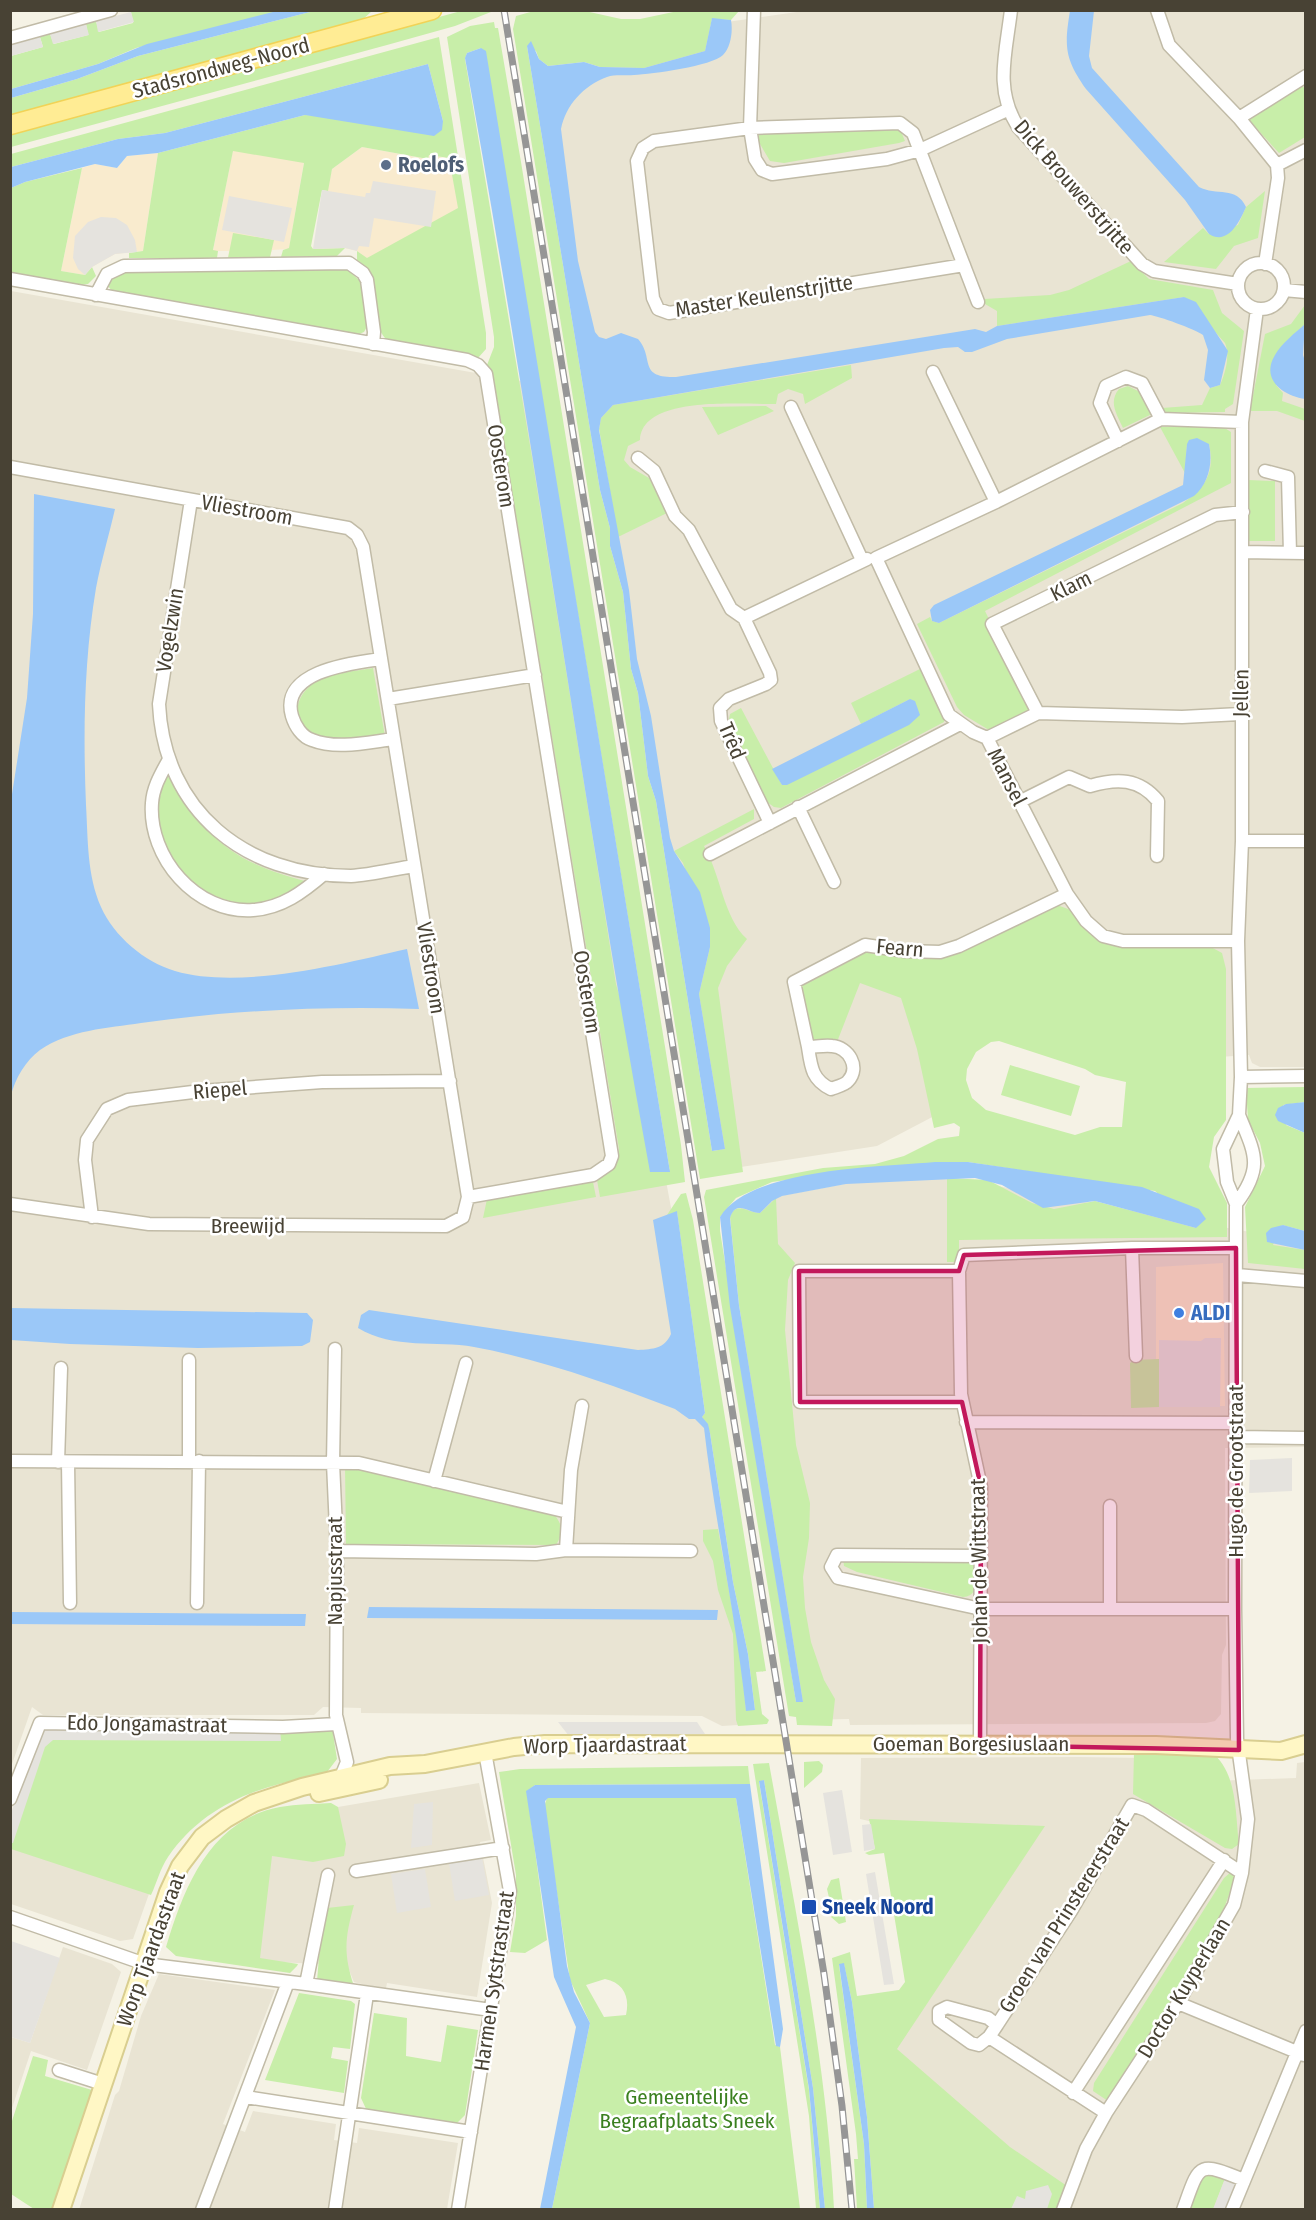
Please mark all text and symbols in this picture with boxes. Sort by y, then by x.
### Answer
street label: Stadsrondweg-Noord [130,32,312,104]
street label: Dick Brouwerstrjitte [1008,114,1140,260]
place label: Roelofs [398,152,464,178]
marker: Roelofs [379,158,393,172]
street label: Master Keulenstrjitte [673,269,855,323]
street label: Oosterom [482,422,520,510]
street label: Vliestroom [199,489,295,531]
street label: Klam [1046,565,1096,607]
street label: Vogelzwin [150,586,190,674]
street label: Jellen [1228,669,1254,717]
street label: Trêd [713,719,751,763]
street label: Mansel [982,744,1033,811]
street label: Vliestroom [411,920,451,1016]
street label: Fearn [875,933,925,963]
street label: Oosterom [568,948,606,1036]
street label: Riepel [192,1075,249,1105]
street label: Breewijd [211,1213,285,1239]
place label: ALDI [1190,1300,1230,1326]
marker: ALDI [1172,1306,1186,1320]
street label: Hugo de Grootstraat [1223,1384,1249,1558]
street label: Johan de Wittstraat [965,1478,993,1644]
street label: Napjusstraat [322,1516,348,1626]
street label: Edo Jongamastraat [67,1710,228,1738]
street label: Worp Tjaardastraat [523,1731,687,1759]
street label: Goeman Borgesiuslaan [873,1731,1069,1757]
street label: Groen van Prinstererstraat [993,1812,1135,2018]
street label: Worp Tjaardastraat [111,1868,191,2030]
street label: Harmen Sytstrastraat [468,1889,520,2073]
place label: Sneek Noord [822,1894,934,1920]
marker: Sneek Noord [800,1898,818,1916]
street label: Doctor Kuyperlaan [1132,1913,1236,2063]
park label: Gemeentelijke Begraafplaats Sneek [599,2084,775,2134]

